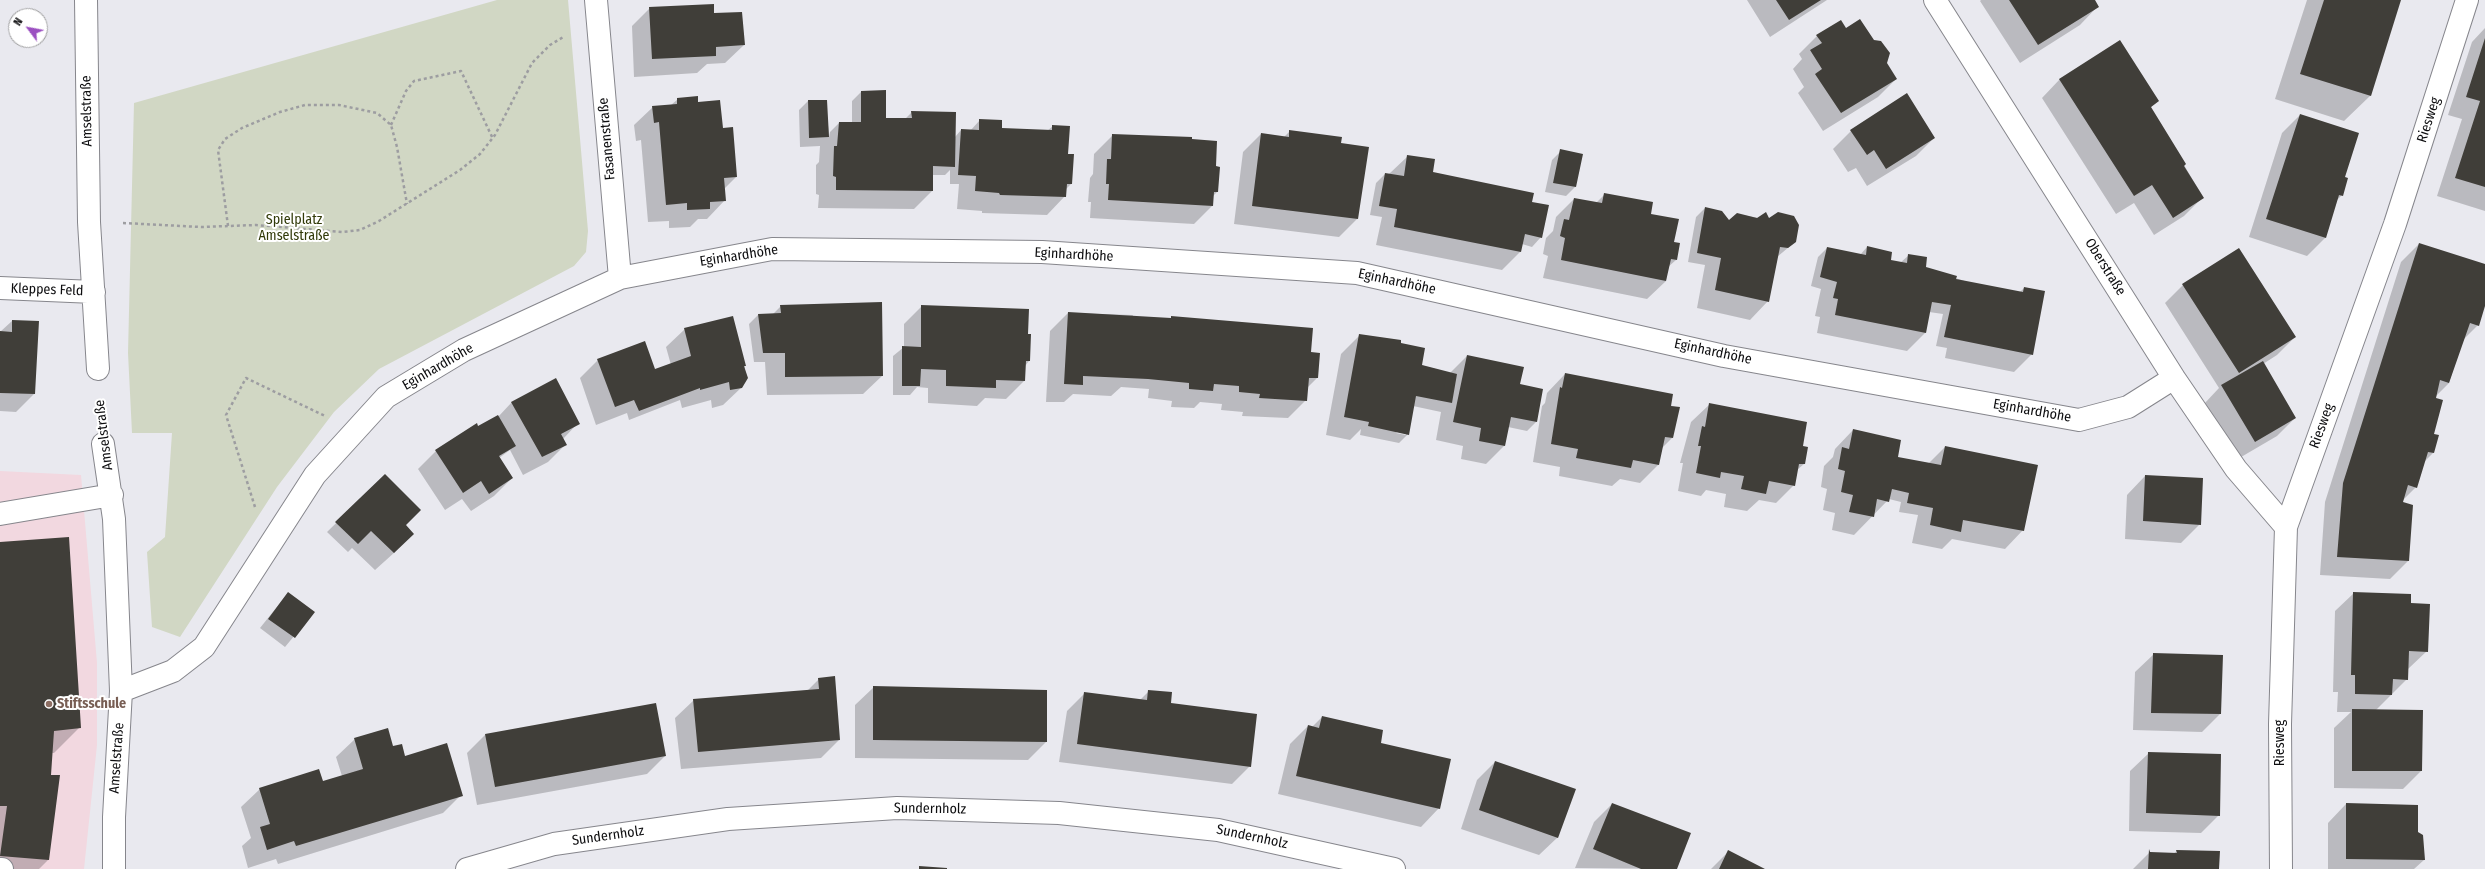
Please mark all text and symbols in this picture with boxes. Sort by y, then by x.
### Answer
north arrow [8,8,48,48]
text: N [11,16,26,28]
street label: Amselstraße [78,75,96,147]
street label: Riesweg [2414,95,2444,145]
street label: Fasanenstraße [595,97,619,181]
park label: Spielplatz Amselstraße [259,212,329,244]
street label: Oberstraße [2081,235,2129,299]
street label: Eginhardhöhe [699,242,779,270]
street label: Eginhardhöhe [1034,245,1114,265]
street label: Eginhardhöhe [1357,266,1437,298]
street label: Kleppes Feld [10,280,84,300]
street label: Eginhardhöhe [1673,336,1753,368]
street label: Eginhardhöhe [400,340,476,394]
street label: Eginhardhöhe [1992,396,2072,426]
street label: Amselstraße [91,399,117,471]
street label: Riesweg [2306,401,2338,451]
place label: Stiftsschule [57,696,126,712]
marker: Stiftsschule [44,699,54,709]
street label: Riesweg [2272,720,2288,766]
street label: Amselstraße [106,722,128,794]
street label: Sundernholz [894,800,966,818]
street label: Sundernholz [1215,821,1289,853]
street label: Sundernholz [571,823,645,849]

